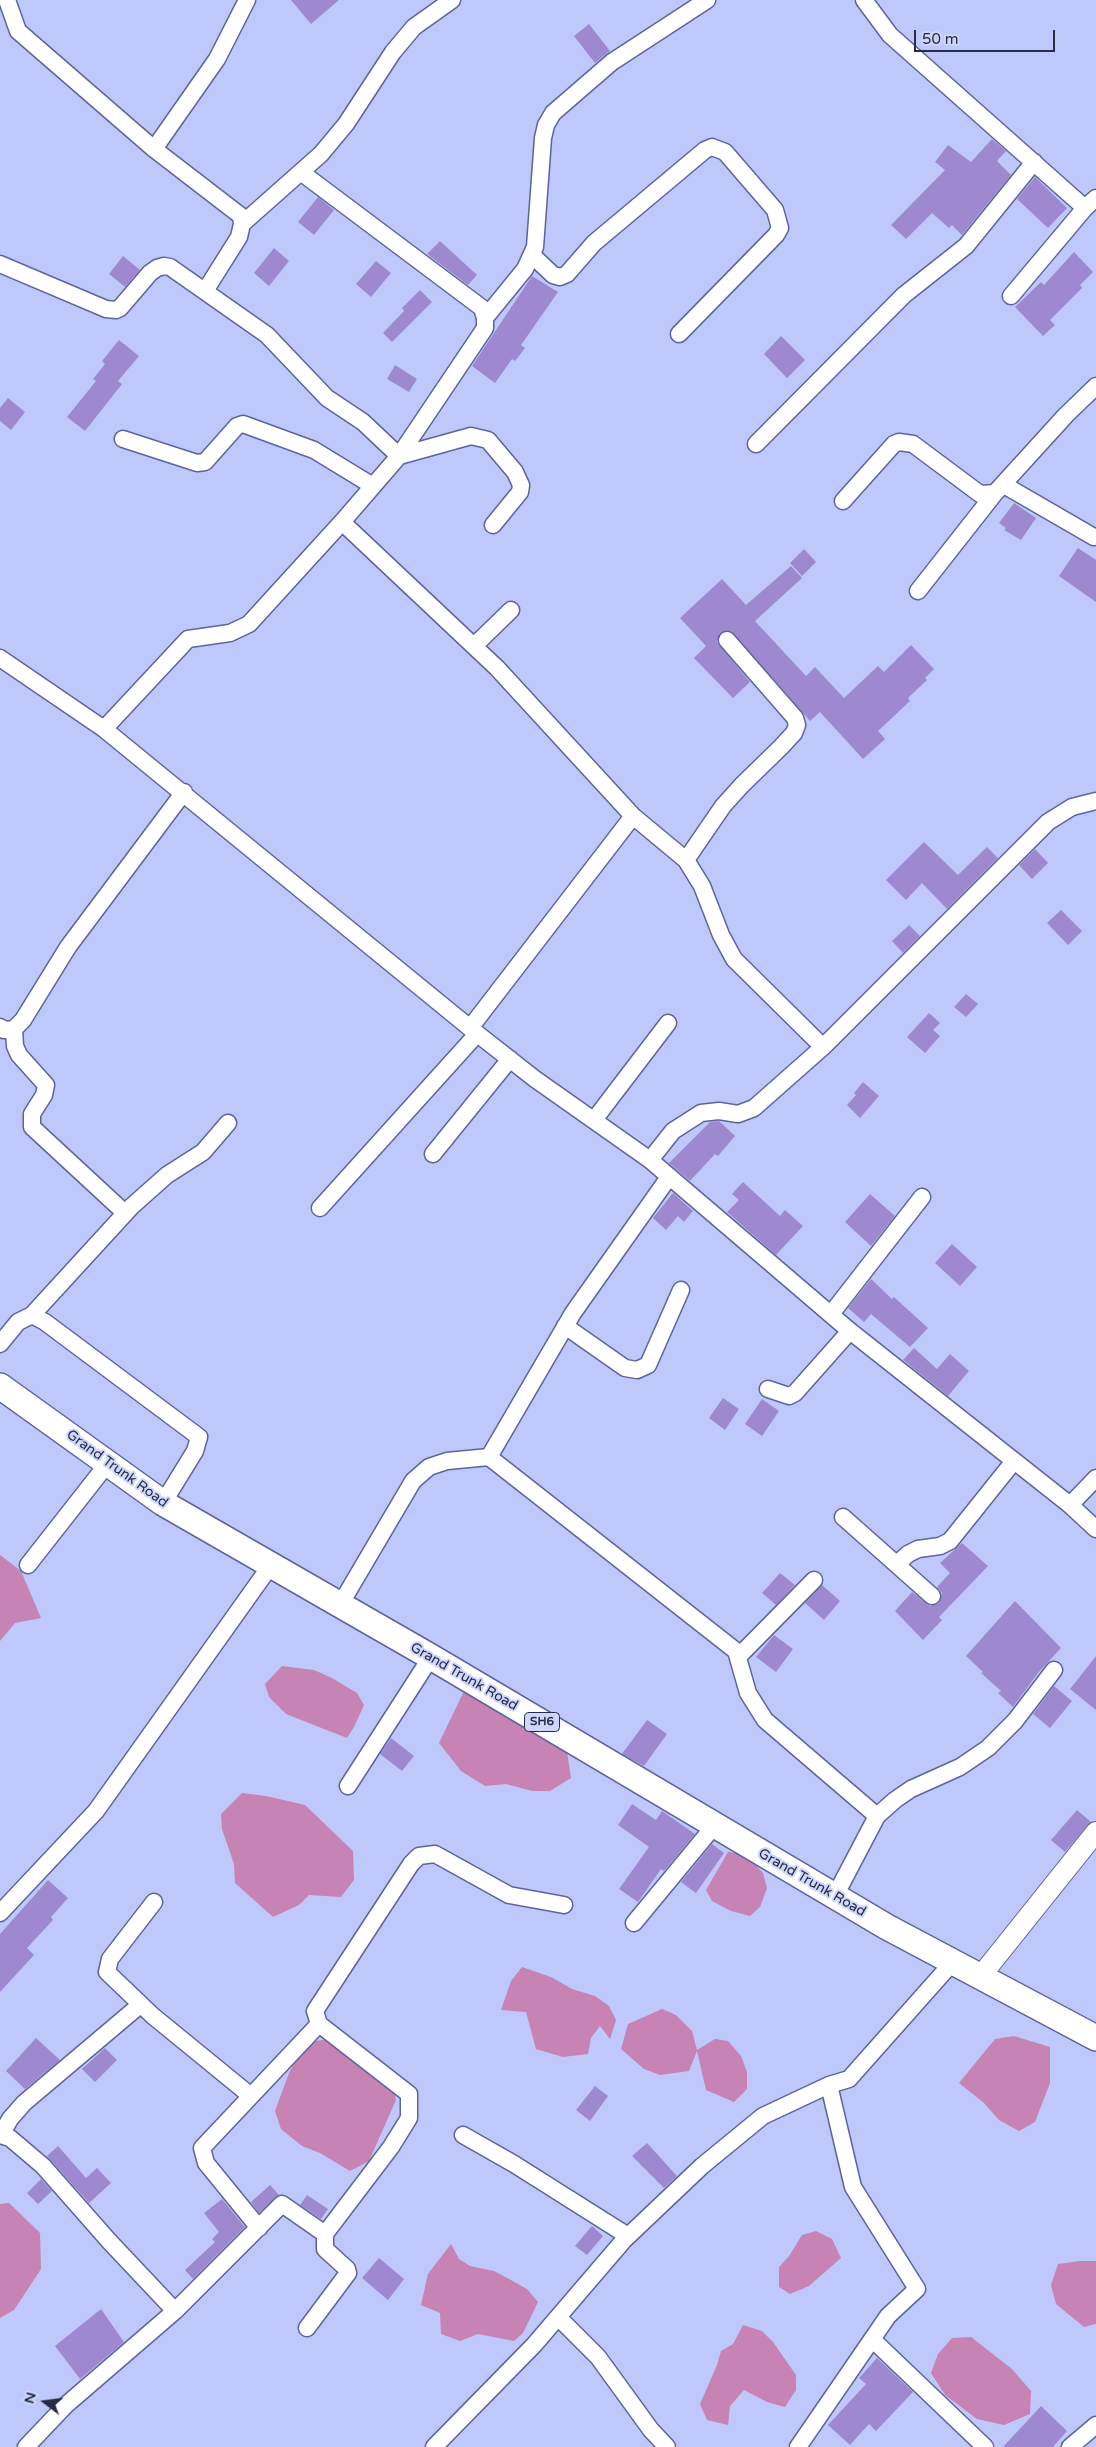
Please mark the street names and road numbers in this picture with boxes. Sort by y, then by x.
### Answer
street label: Grand Trunk Road [63,1427,171,1511]
street label: Grand Trunk Road [407,1639,521,1715]
road number: SH6 [524,1712,560,1731]
street label: Grand Trunk Road [755,1845,869,1921]

